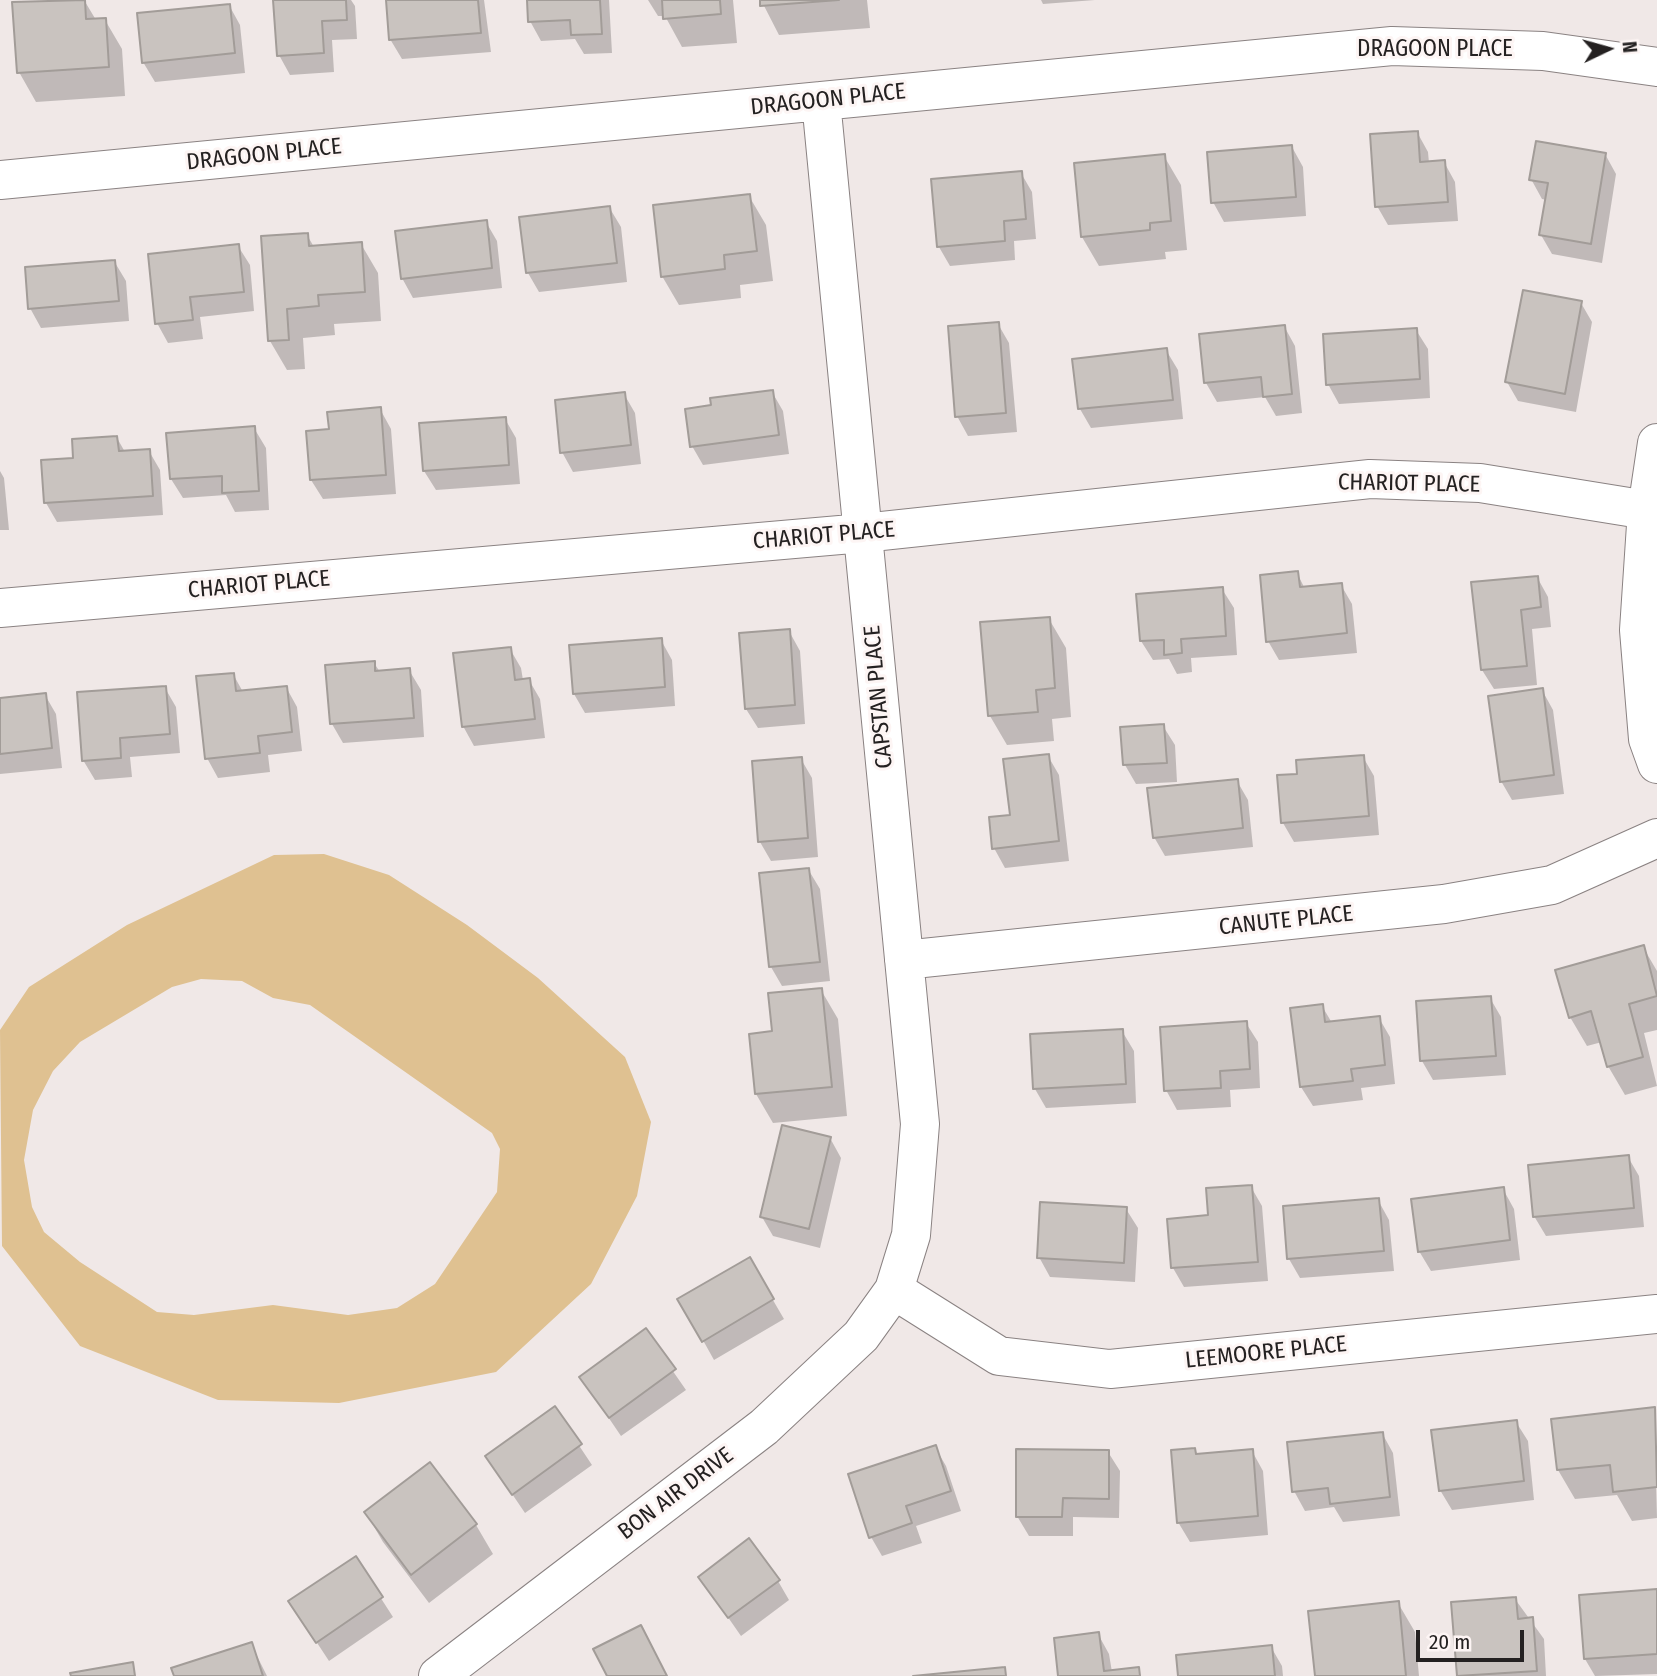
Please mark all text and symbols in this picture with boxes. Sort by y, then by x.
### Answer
north arrow [1573,14,1643,84]
street label: DRAGOON PLACE [1357,36,1513,64]
text: N [1617,40,1641,54]
street label: DRAGOON PLACE [749,78,907,122]
street label: DRAGOON PLACE [185,133,343,177]
street label: CHARIOT PLACE [1338,469,1480,499]
street label: CHARIOT PLACE [752,516,896,556]
street label: CHARIOT PLACE [187,565,331,605]
street label: CAPSTAN PLACE [859,624,899,770]
street label: CANUTE PLACE [1218,900,1354,942]
street label: LEEMOORE PLACE [1184,1331,1348,1375]
street label: BON AIR DRIVE [613,1442,739,1546]
scale bar [1419,1616,1528,1660]
text: 20 m [1429,1629,1470,1655]

